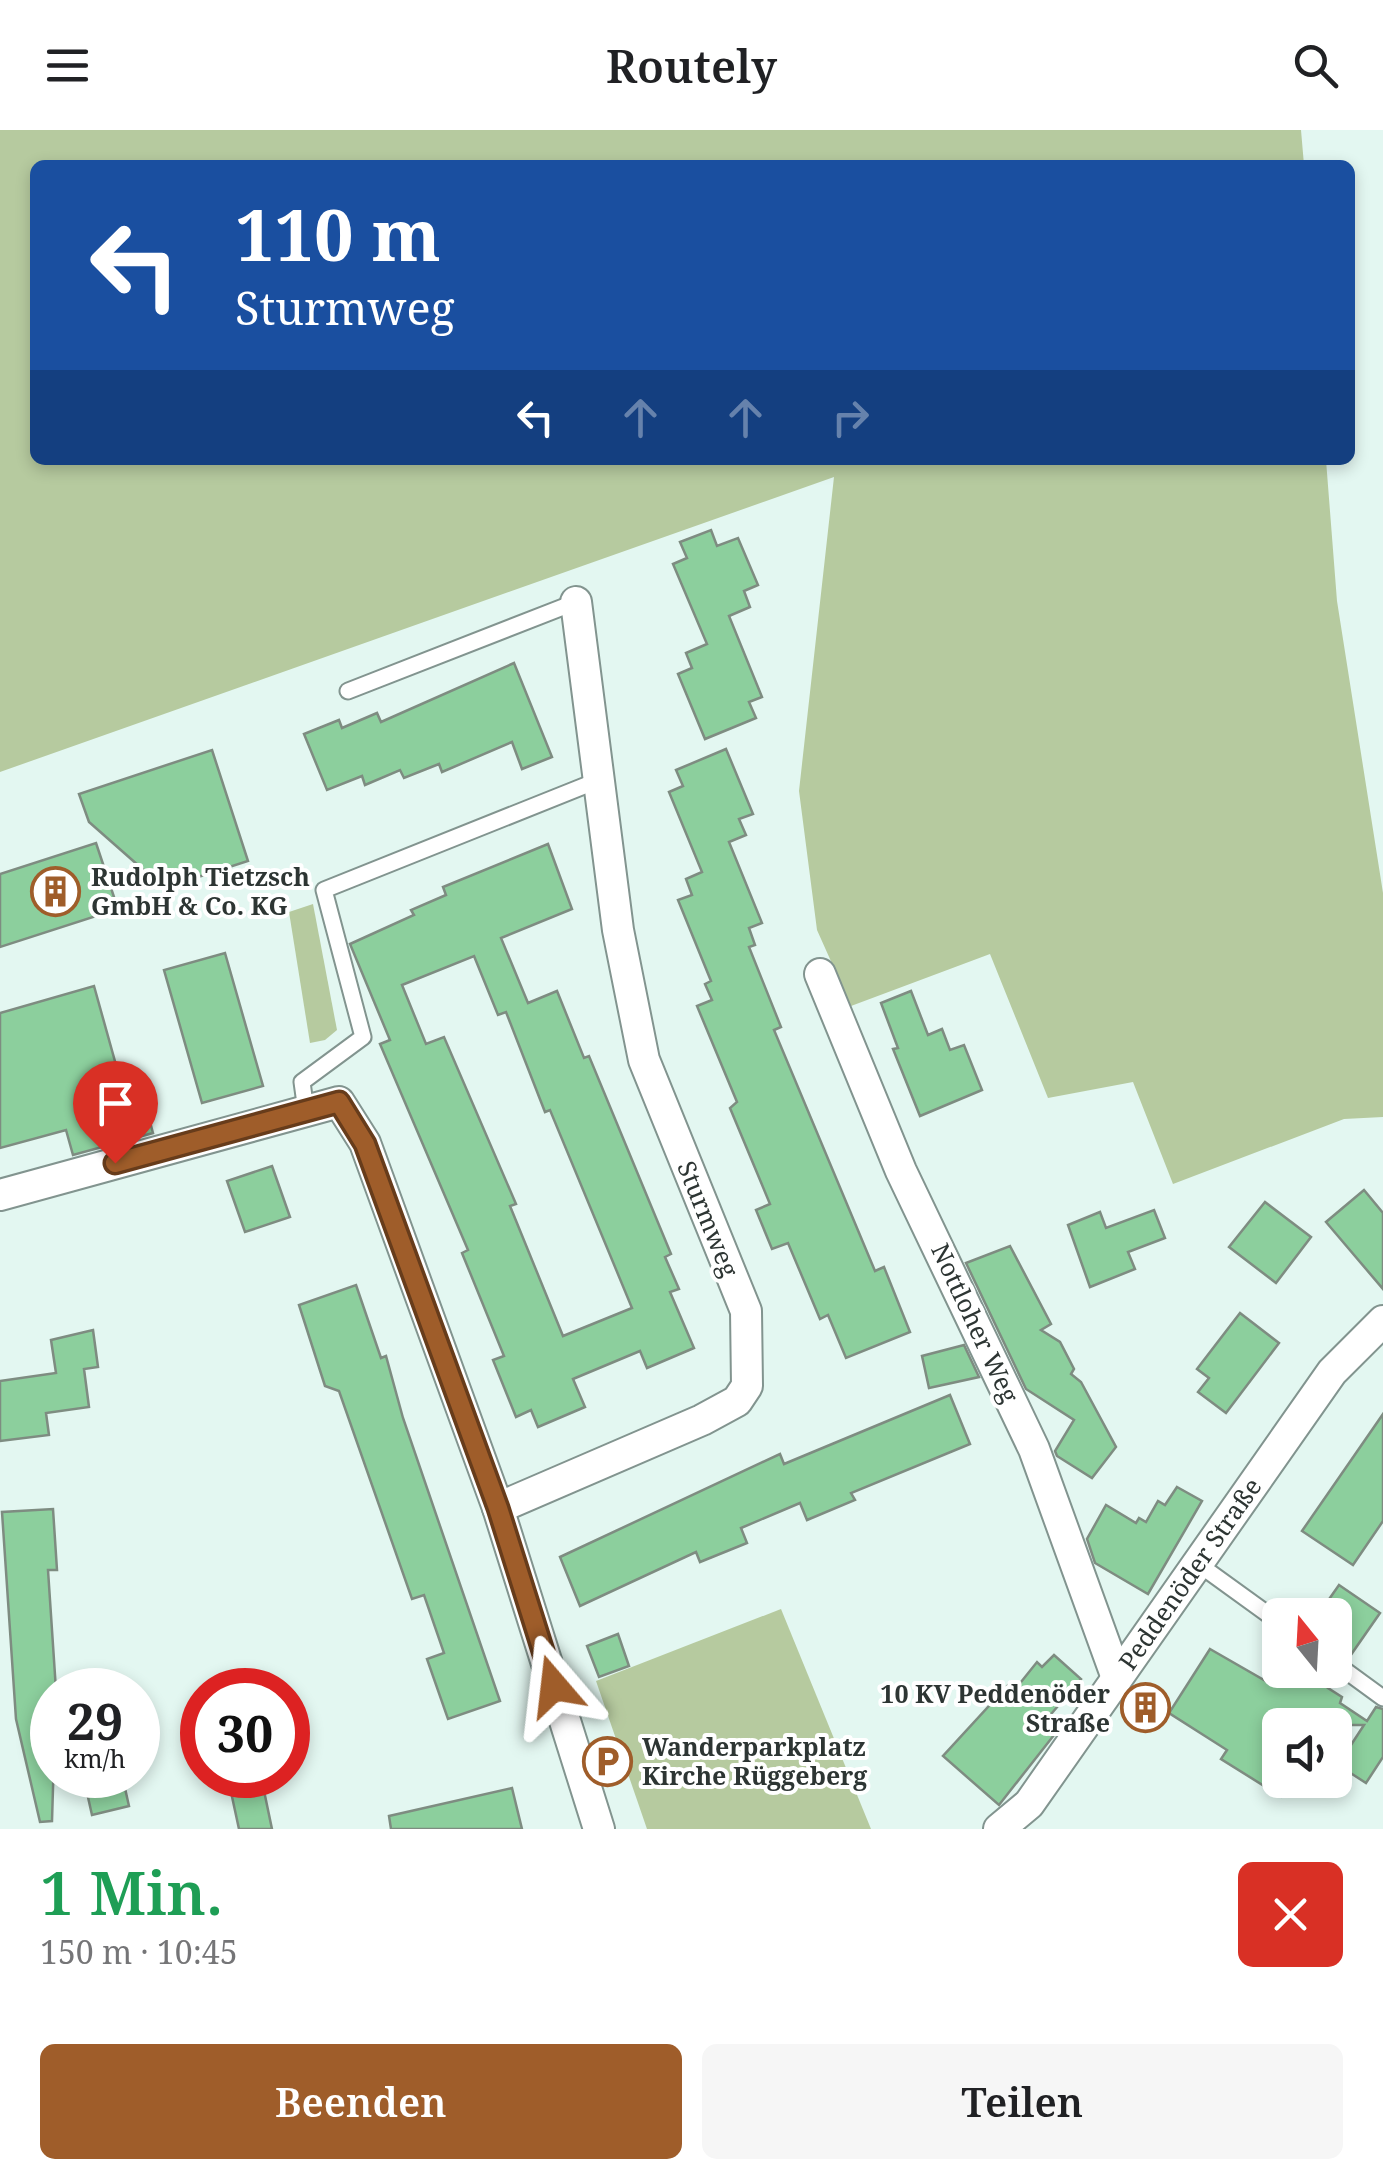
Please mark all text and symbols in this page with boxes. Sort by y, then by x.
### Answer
text: Routely [606,35,777,96]
icon: menu [40,38,95,93]
icon: search [1288,38,1343,93]
text: 110 m [235,186,441,282]
icon: left [70,200,200,330]
text: Sturmweg [235,277,455,338]
icon: left [508,390,563,445]
icon: ahead [613,390,668,445]
icon: ahead [718,390,773,445]
icon: right [823,390,878,445]
place label: Rudolph Tietzsch GmbH & Co. KG [91,859,310,922]
building icon: Rudolph Tietzsch GmbH & Co. KG [30,865,82,917]
pin [73,1061,158,1164]
icon: arrive [88,1076,143,1131]
street label: Sturmweg [670,1156,748,1282]
street label: Nottloher Weg [924,1237,1028,1408]
street label: Peddenöder Straße [1110,1471,1268,1676]
north arrow [1262,1598,1352,1688]
map controls [1262,1598,1352,1798]
position arrow [502,1634,606,1738]
speed limit sign: 30 [180,1668,310,1798]
place label: 10 KV Peddenöder Straße [880,1676,1110,1739]
building icon: 10 KV Peddenöder Straße [1119,1682,1171,1734]
text: 29 [67,1687,123,1755]
button: sound [1262,1708,1352,1798]
place label: Wanderparkplatz Kirche Rüggeberg [642,1729,867,1792]
parking icon: Wanderparkplatz Kirche Rüggeberg [581,1735,633,1787]
text: km/h [64,1741,126,1775]
text: 1 Min. [40,1851,223,1933]
button: close [1238,1862,1343,1967]
text: 150 m · 10:45 [40,1930,238,1973]
button: Beenden [40,2044,682,2159]
button: Teilen [702,2044,1343,2159]

